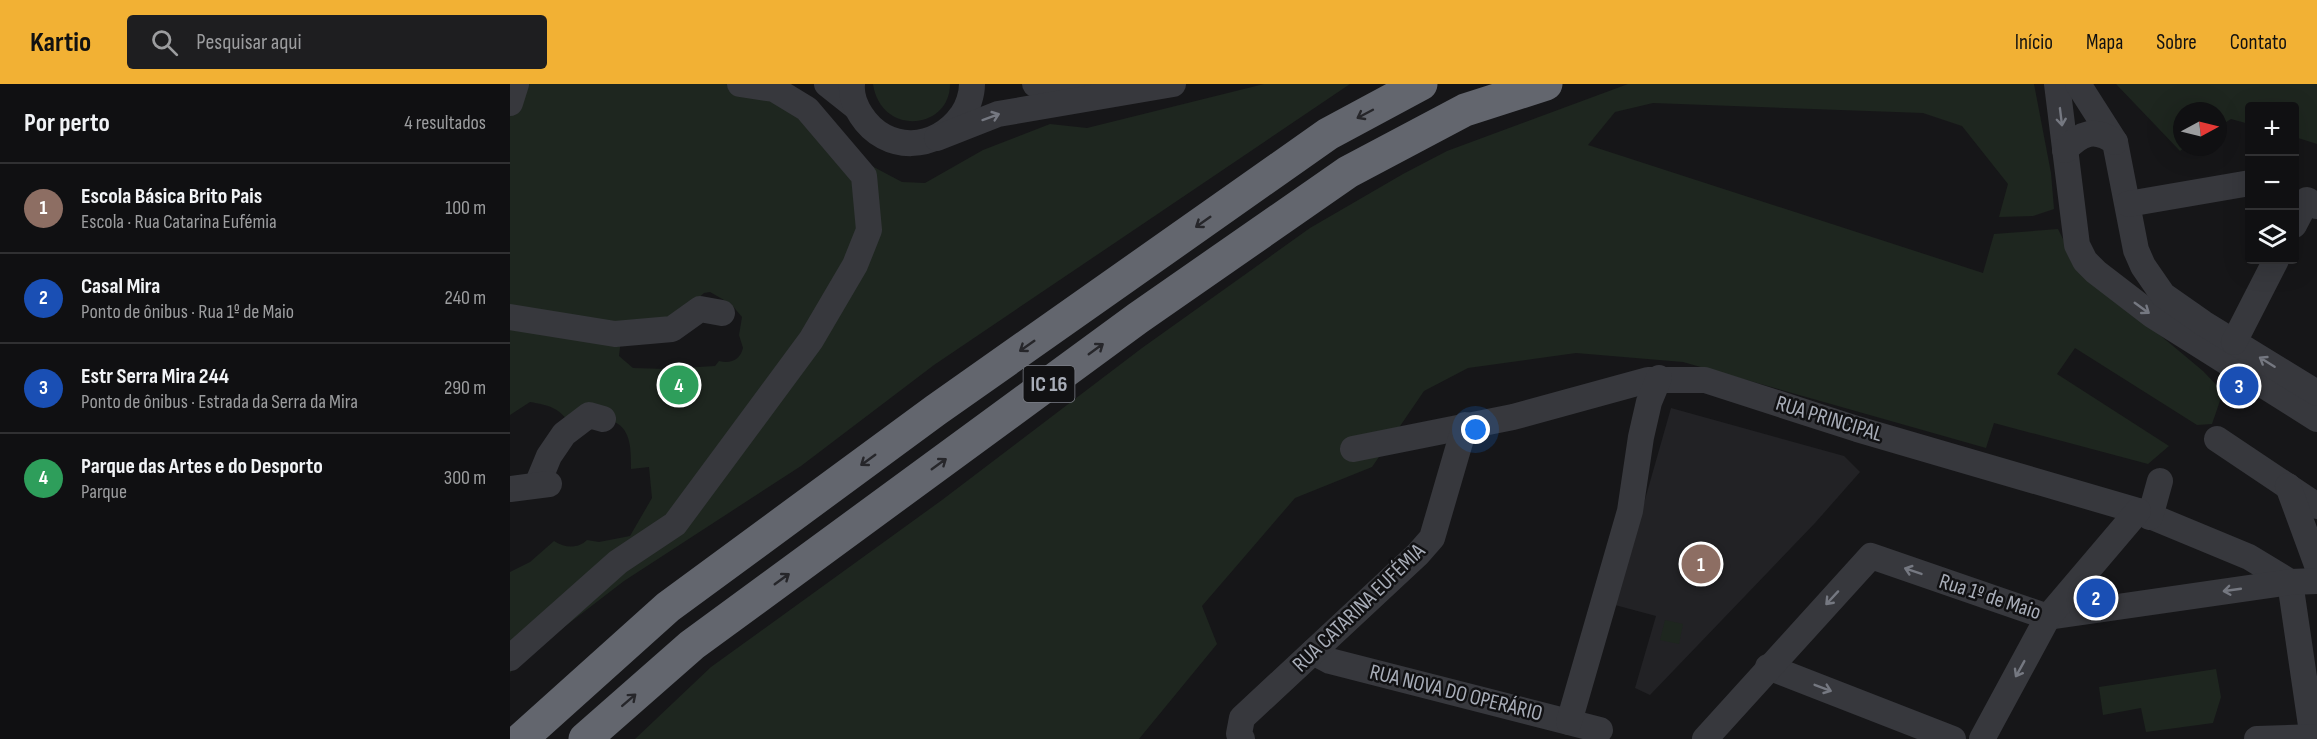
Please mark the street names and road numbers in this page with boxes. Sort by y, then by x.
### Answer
road number: IC 16 [1024,366,1074,402]
street label: RUA PRINCIPAL [1772,390,1886,448]
street label: RUA CATARINA EUFÉMIA [1287,538,1431,678]
street label: Rua 1º de Maio [1936,568,2044,626]
street label: RUA NOVA DO OPERÁRIO [1367,658,1545,728]

